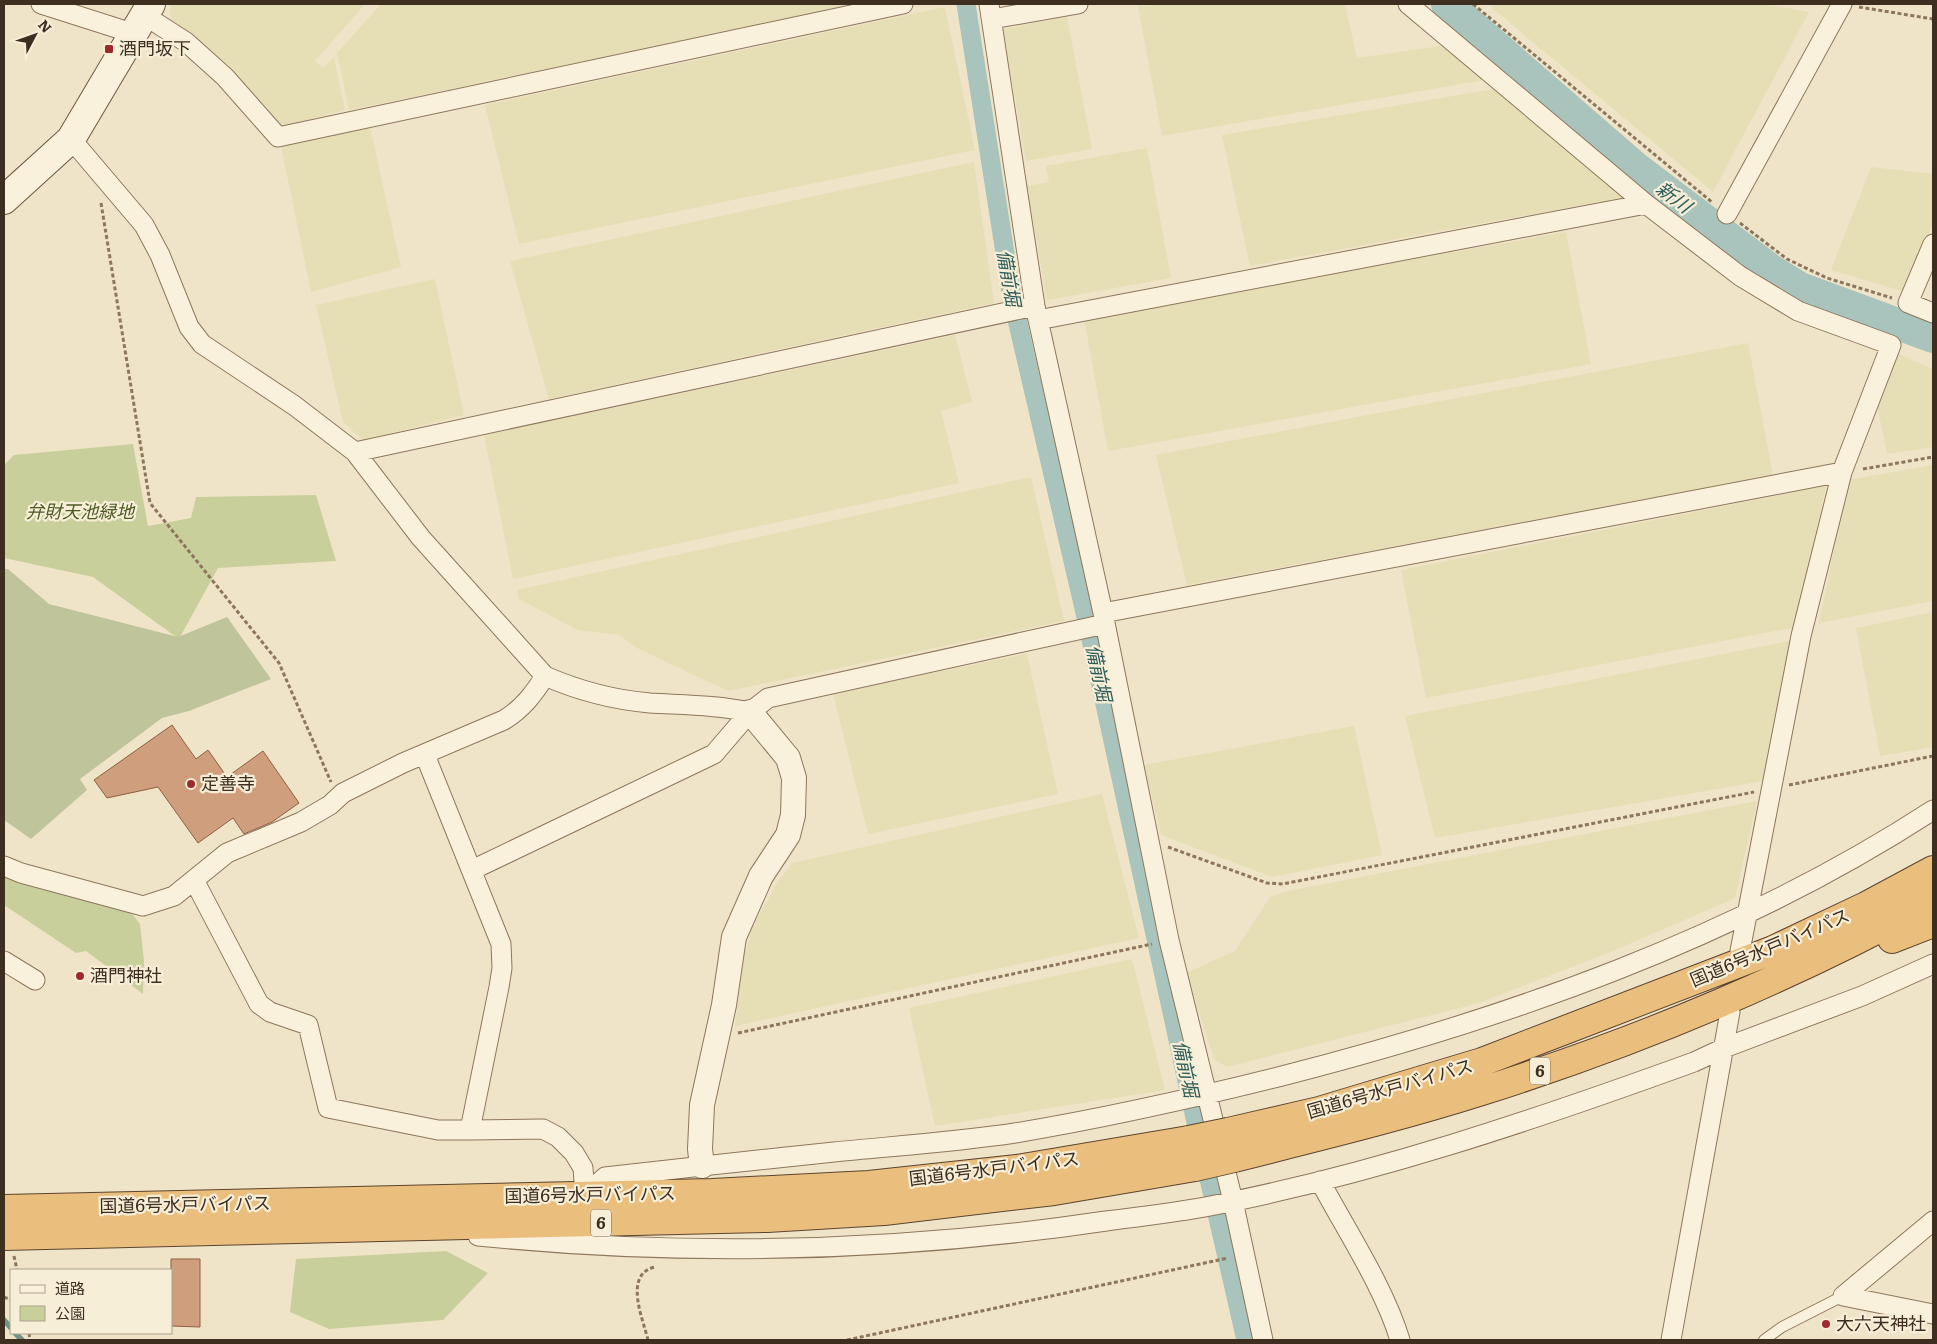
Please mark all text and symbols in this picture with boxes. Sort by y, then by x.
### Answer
north arrow [10,10,60,60]
text: N [34,15,57,37]
place label: 酒門坂下 [119,34,191,61]
marker: 酒門坂下 [103,43,115,55]
water label: 新川 [1651,174,1700,220]
water label: 備前堀 [991,247,1029,311]
park label: 弁財天池緑地 [26,497,136,524]
water label: 備前堀 [1080,642,1120,707]
place label: 定善寺 [201,769,255,796]
marker: 定善寺 [185,778,197,790]
street label: 国道6号水戸バイパス [1685,901,1854,993]
place label: 酒門神社 [90,961,162,988]
marker: 酒門神社 [74,970,86,982]
water label: 備前堀 [1167,1038,1207,1103]
street label: 国道6号水戸バイパス [1304,1051,1476,1124]
road number: 6 [1530,1058,1550,1084]
street label: 国道6号水戸バイパス [907,1144,1080,1191]
street label: 国道6号水戸バイパス [504,1179,676,1208]
street label: 国道6号水戸バイパス [99,1189,271,1218]
road number: 6 [591,1210,611,1236]
legend [10,1269,172,1334]
text: 道路 [55,1276,85,1299]
text: 公園 [55,1301,85,1324]
place label: 大六天神社 [1836,1309,1926,1336]
marker: 大六天神社 [1820,1318,1832,1330]

